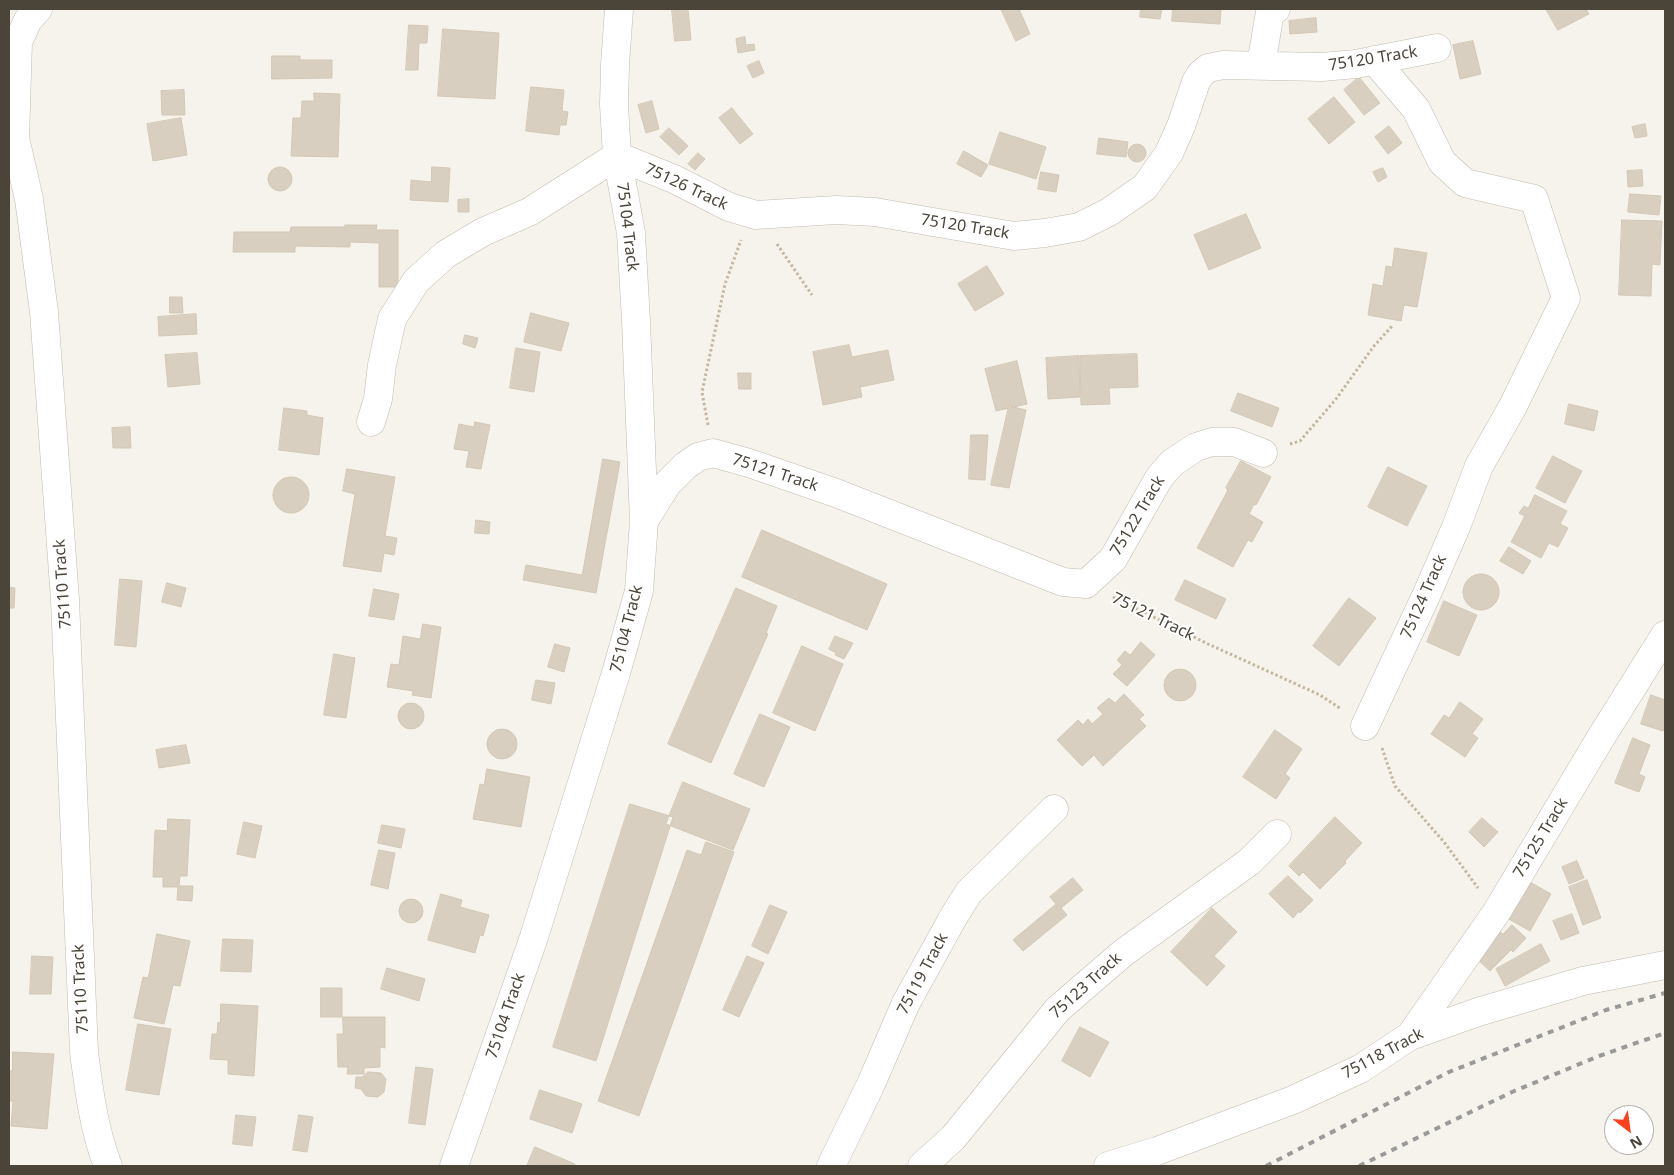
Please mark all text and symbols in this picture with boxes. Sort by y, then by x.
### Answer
street label: 75120 Track [1327,43,1419,75]
street label: 75126 Track [641,159,731,215]
street label: 75104 Track [612,181,642,273]
street label: 75120 Track [919,211,1011,243]
street label: 75121 Track [729,450,821,496]
street label: 75122 Track [1107,473,1169,559]
street label: 75110 Track [50,539,76,629]
street label: 75124 Track [1397,552,1451,642]
street label: 75104 Track [607,583,647,675]
street label: 75121 Track [1109,589,1197,645]
street label: 75125 Track [1510,795,1572,881]
street label: 75119 Track [894,930,952,1018]
street label: 75110 Track [69,944,93,1034]
street label: 75123 Track [1046,949,1126,1023]
street label: 75104 Track [482,971,530,1061]
street label: 75118 Track [1339,1025,1427,1083]
north arrow [1604,1105,1654,1155]
text: N [1627,1131,1646,1154]

